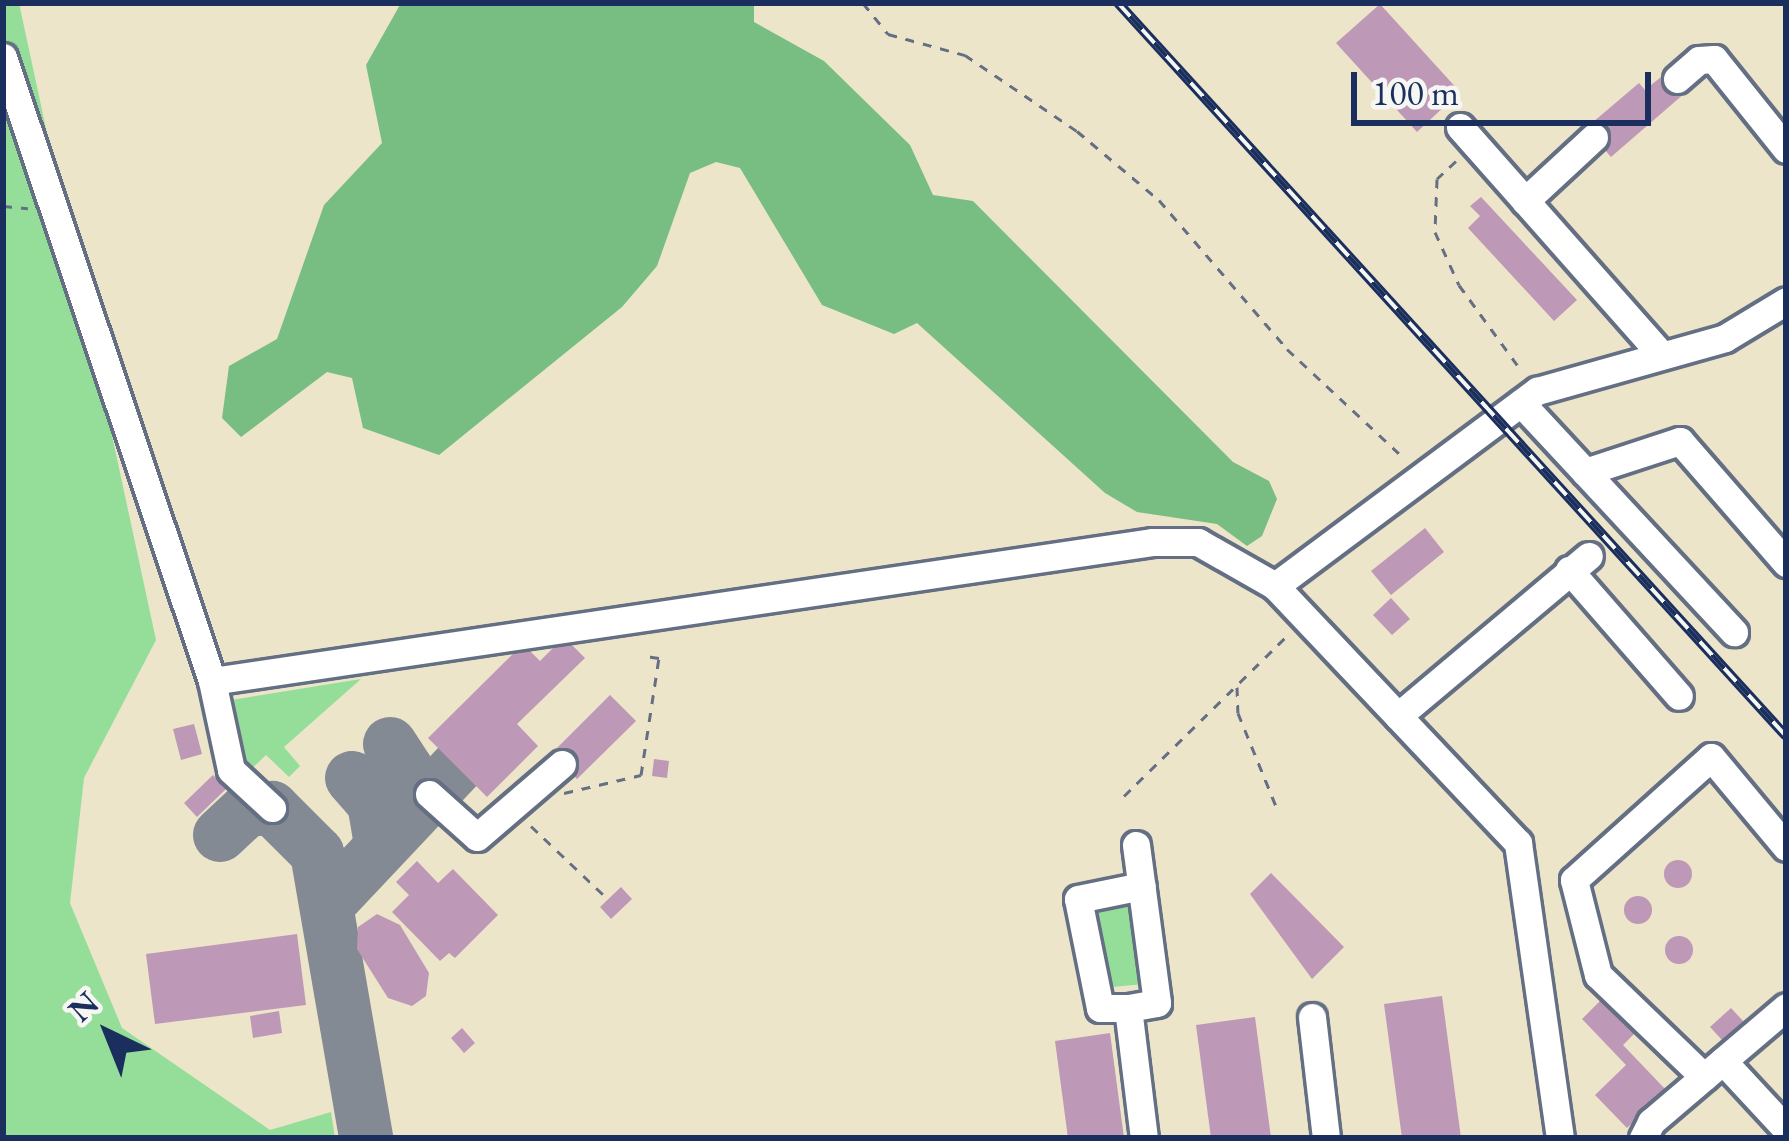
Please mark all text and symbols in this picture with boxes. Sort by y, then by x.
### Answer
scale bar [1357,48,1657,122]
text: 100 m [1372,69,1459,116]
north arrow [48,973,168,1093]
text: N [59,981,108,1031]

